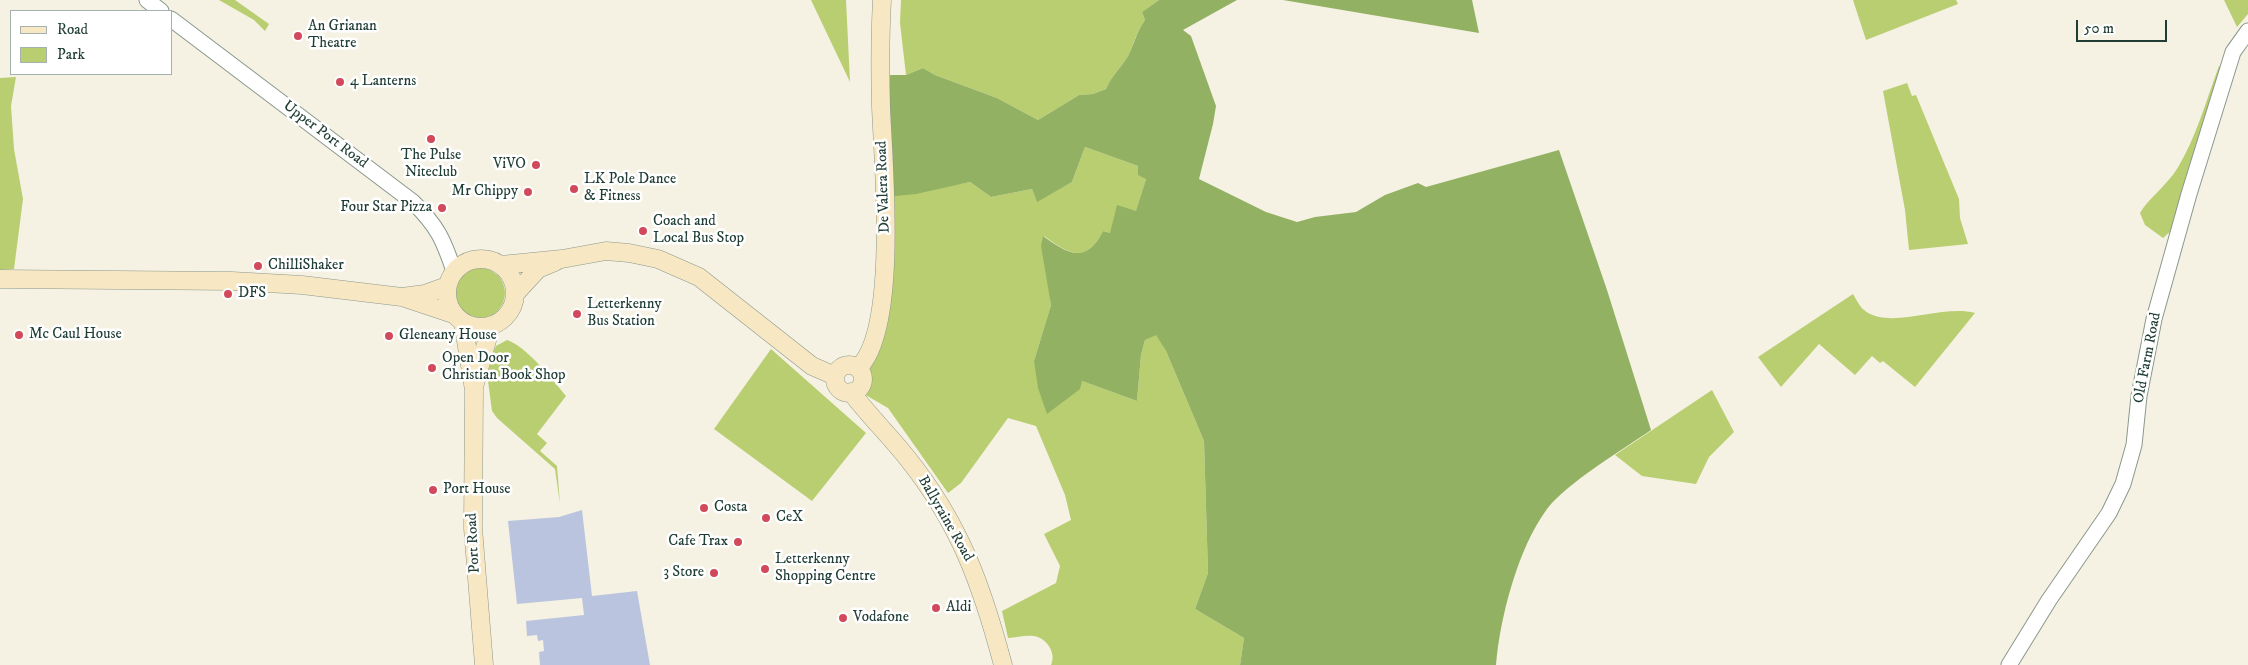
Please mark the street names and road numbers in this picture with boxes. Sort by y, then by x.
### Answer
street label: Upper Port Road [279,97,371,173]
street label: De Valera Road [873,140,895,234]
street label: Old Farm Road [2130,311,2166,405]
street label: Ballyraine Road [913,473,977,565]
street label: Port Road [463,512,485,574]

